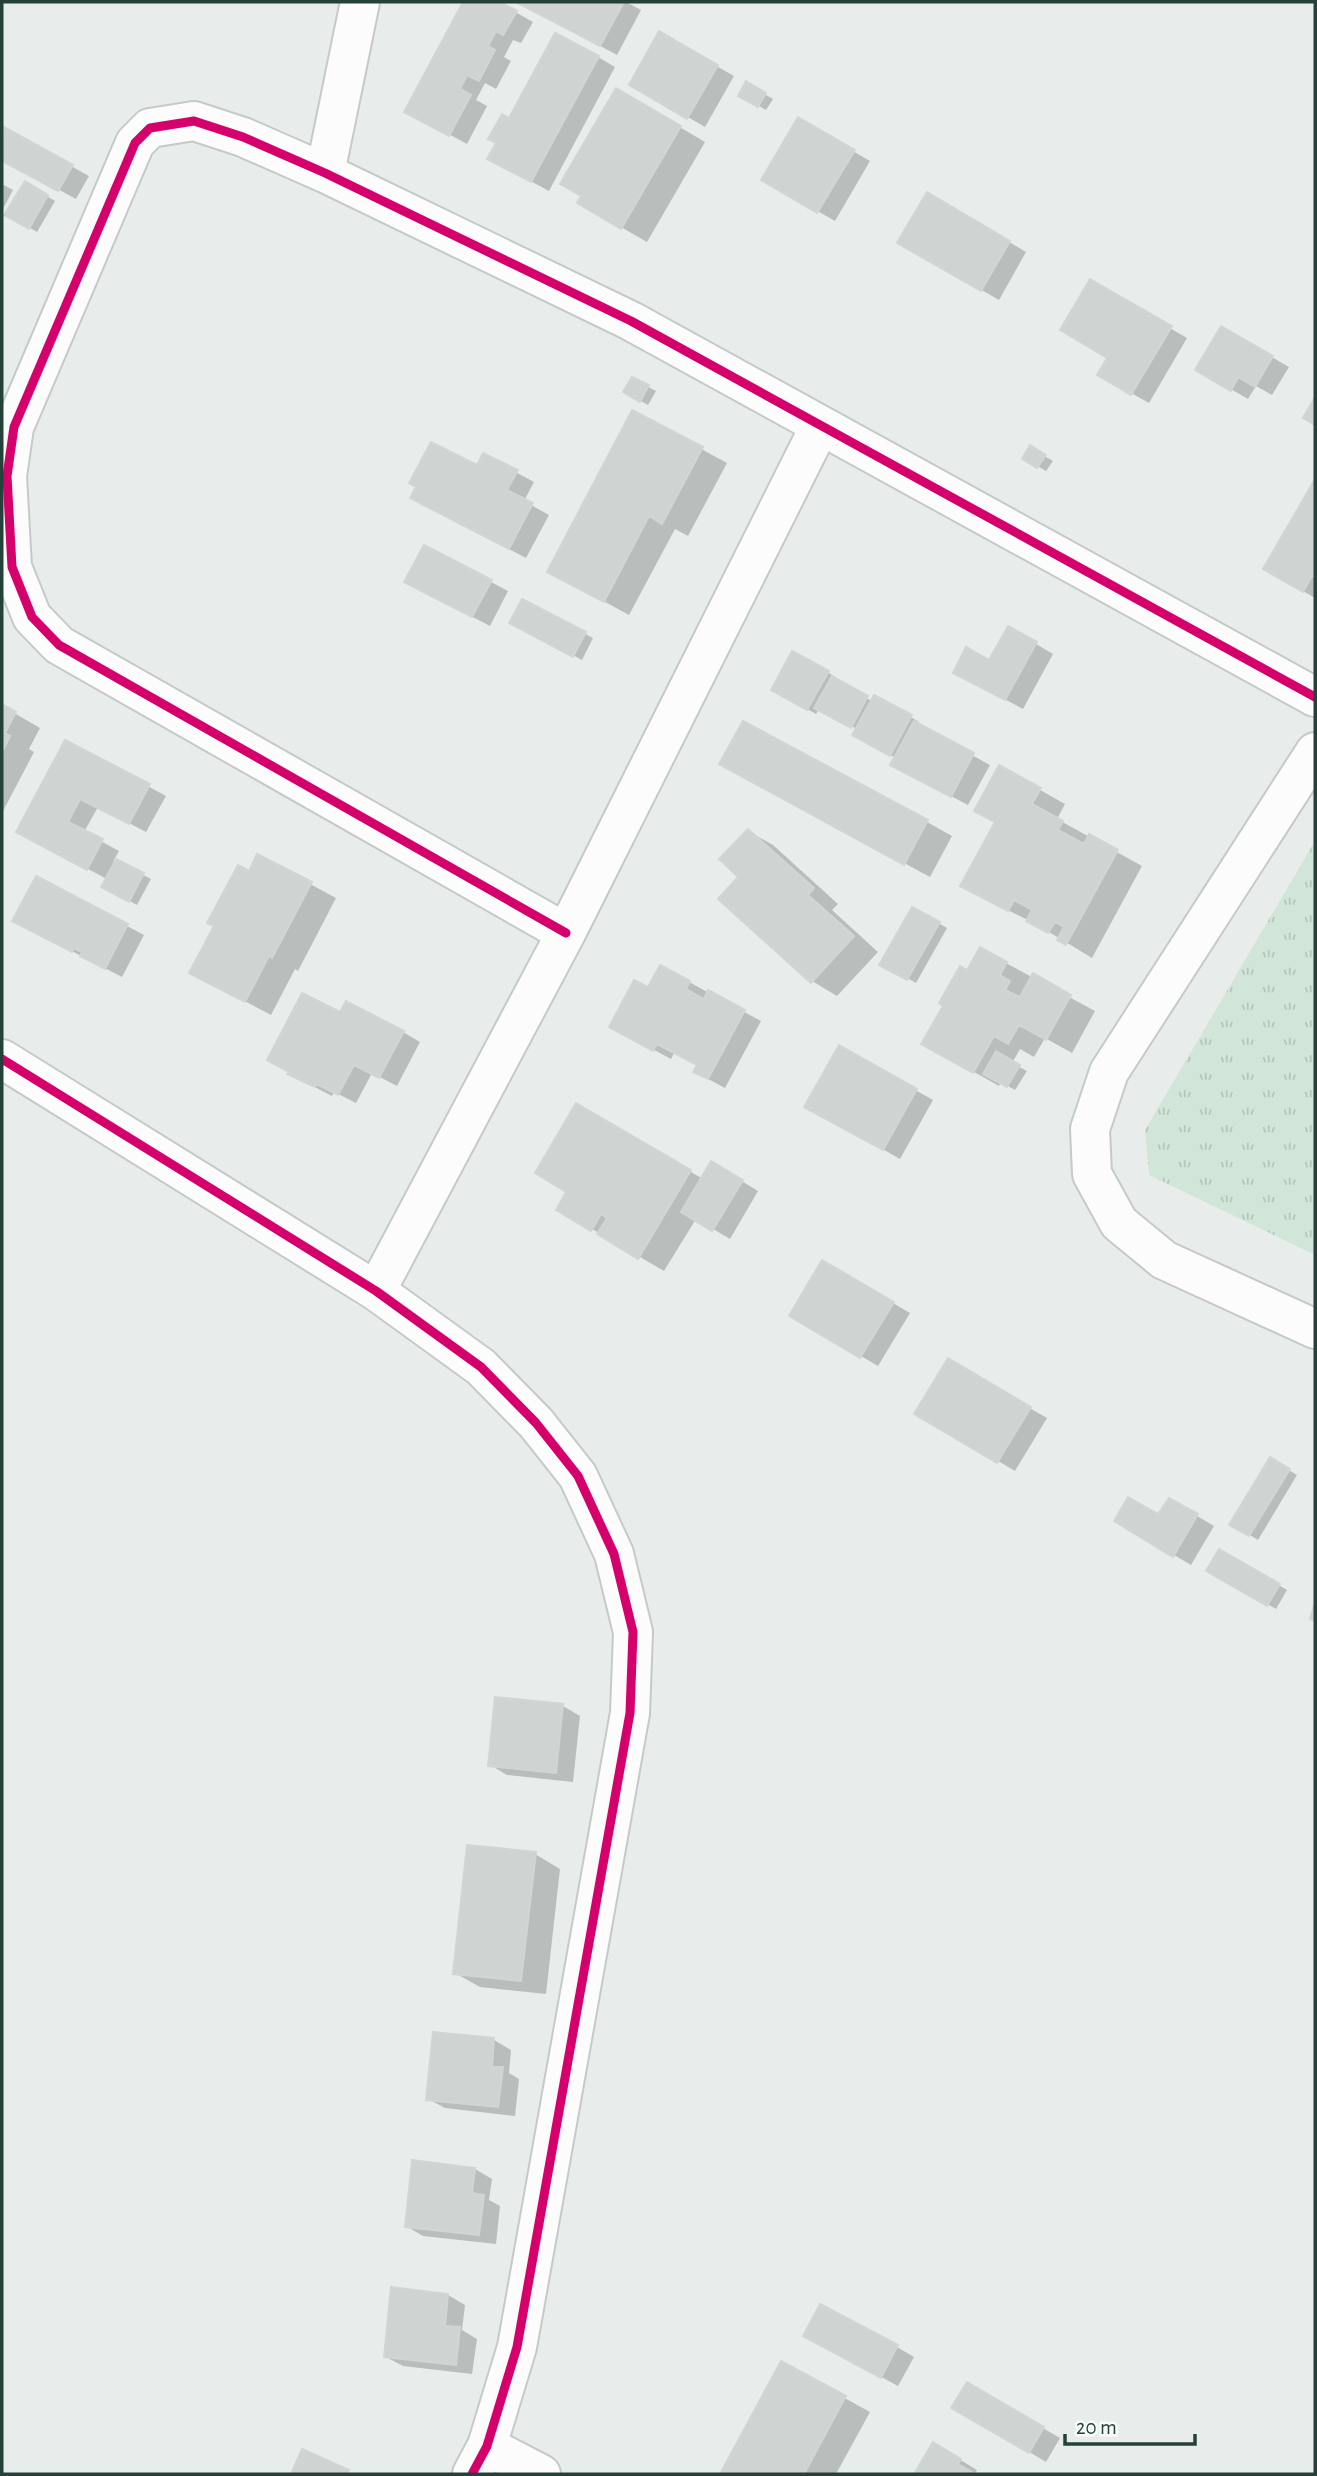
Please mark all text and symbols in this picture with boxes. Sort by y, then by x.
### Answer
scale bar [1065,2402,1194,2446]
text: 20 m [1076,2417,1117,2438]

